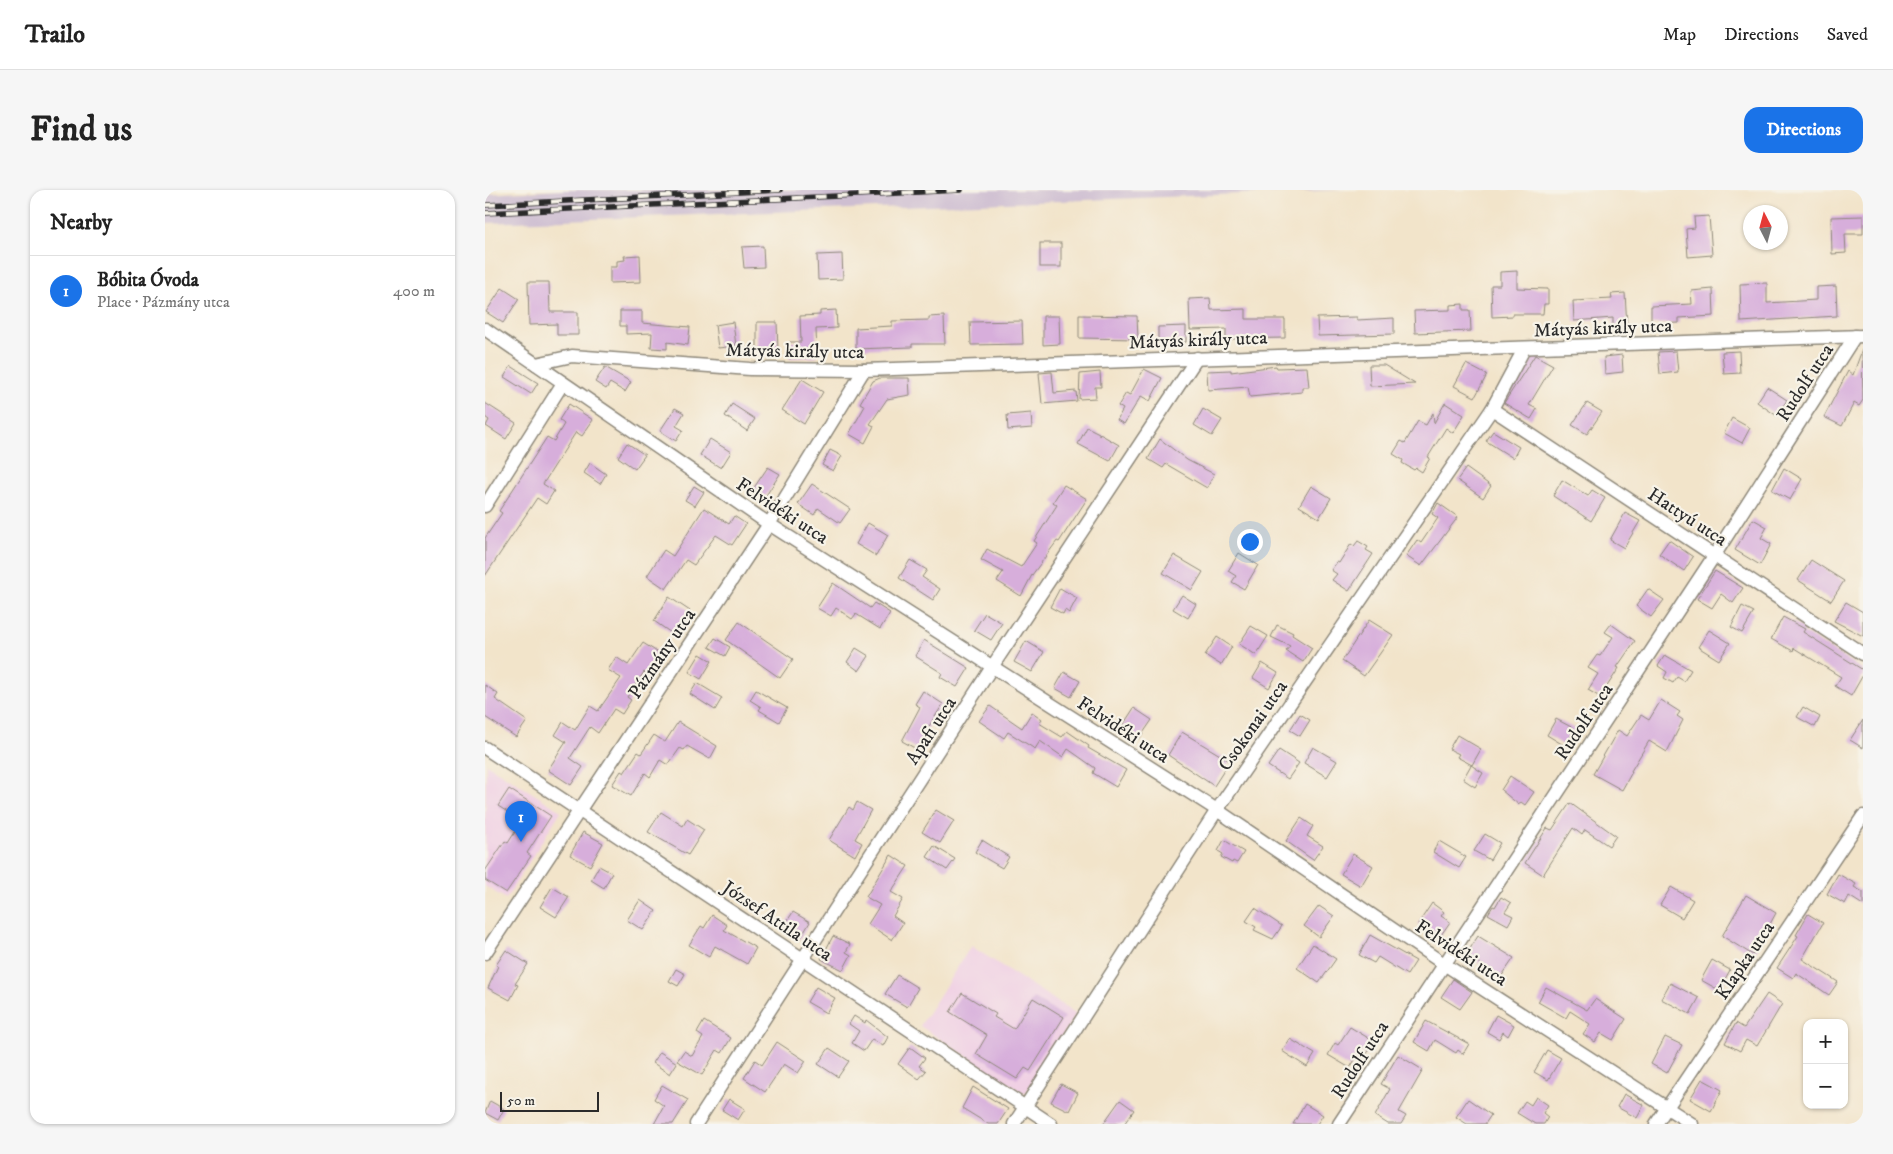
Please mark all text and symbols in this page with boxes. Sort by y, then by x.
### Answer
text: Trailo [25,20,85,50]
text: Map [1663,24,1696,46]
text: Directions [1724,24,1799,46]
text: Saved [1827,24,1868,46]
button: Directions [1744,107,1863,153]
text: Find us [30,108,132,152]
north arrow [1743,205,1788,250]
text: Nearby [50,210,112,236]
text: Bóbita Óvoda [97,269,199,292]
text: 1 [63,281,69,301]
text: 400 m [393,281,435,301]
text: Place · Pázmány utca [97,292,230,312]
street label: Mátyás király utca [1533,315,1673,342]
street label: Mátyás király utca [1128,327,1268,354]
street label: Mátyás király utca [725,339,864,364]
street label: Rudolf utca [1772,340,1839,426]
street label: Felvidéki utca [732,473,833,550]
street label: Hattyú utca [1643,483,1731,551]
your location [1237,529,1263,555]
street label: Pázmány utca [624,604,701,703]
street label: Csokonai utca [1214,676,1293,776]
street label: Rudolf utca [1550,679,1618,765]
street label: Felvidéki utca [1073,692,1174,769]
street label: Apafi utca [901,693,962,769]
pin: 1 [505,801,537,842]
street label: József Attila utca [716,875,836,966]
street label: Felvidéki utca [1411,915,1512,992]
street label: Klapka utca [1711,917,1780,1004]
street label: Rudolf utca [1327,1017,1394,1103]
map controls [1803,1019,1848,1109]
button: + [1803,1019,1848,1064]
button: − [1803,1064,1848,1109]
scale bar [500,1089,599,1112]
text: 50 m [507,1092,535,1110]

